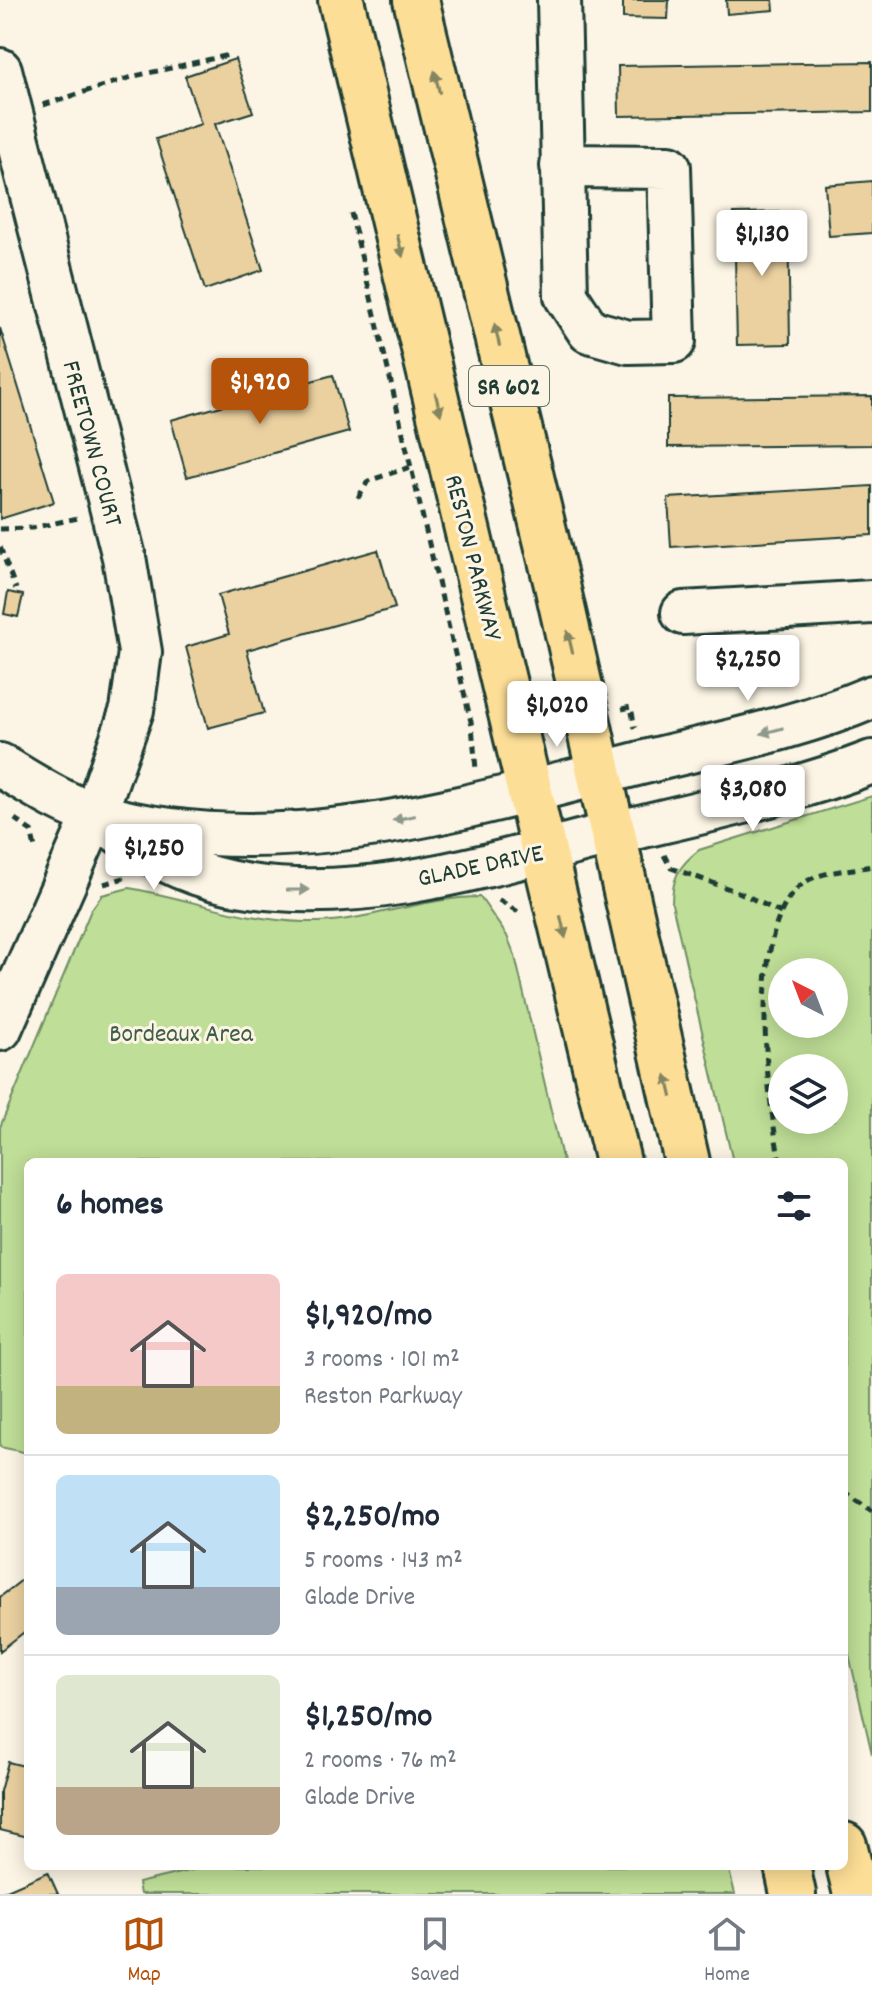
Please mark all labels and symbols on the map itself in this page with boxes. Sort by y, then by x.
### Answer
one-way arrow [430,70,442,95]
pin: $1,130 [697,210,827,278]
one-way arrow [394,234,407,259]
one-way arrow [490,322,503,347]
street label: FREETOWN COURT [51,357,131,532]
pin: $1,920 [195,358,325,426]
road number: SR 602 [469,366,549,406]
one-way arrow [432,391,445,416]
street label: RESTON PARKWAY [433,471,510,646]
one-way arrow [563,630,576,655]
pin: $2,250 [683,635,813,703]
pin: $1,020 [492,681,622,749]
one-way arrow [759,725,784,737]
pin: $3,080 [688,765,818,833]
one-way arrow [391,813,416,825]
pin: $1,250 [89,824,219,892]
street label: GLADE DRIVE [414,836,547,899]
one-way arrow [286,884,311,896]
one-way arrow [557,915,570,940]
north arrow [768,958,848,1038]
park label: Bordeaux Area [109,1017,254,1054]
one-way arrow [663,1073,675,1098]

